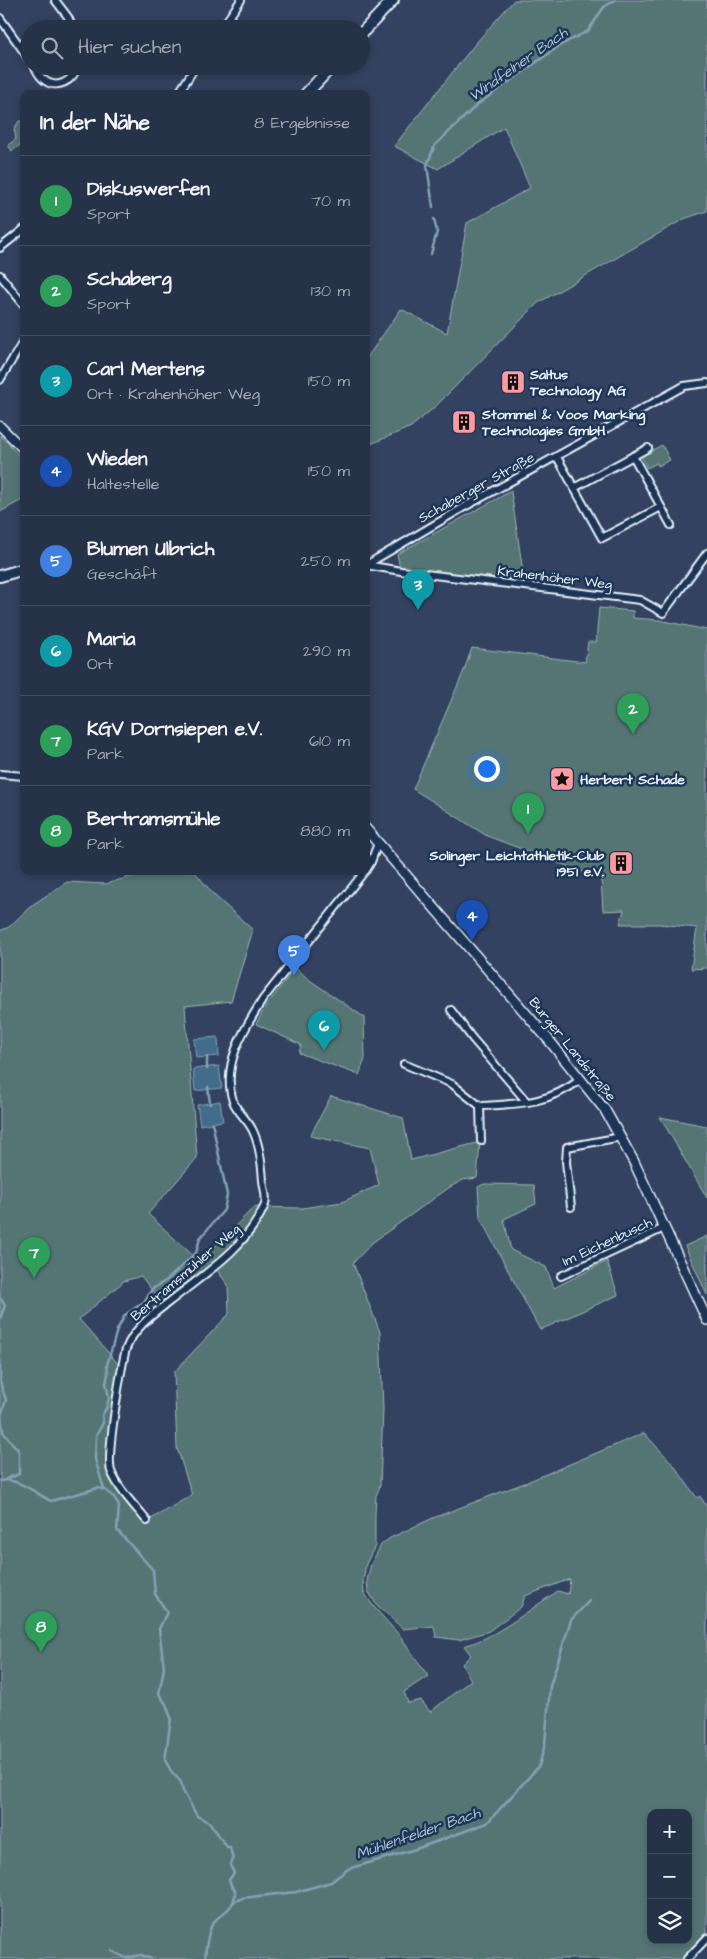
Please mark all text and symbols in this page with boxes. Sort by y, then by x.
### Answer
search box [20,20,370,75]
water label: Windfelner Bach [465,22,572,106]
icon: search [38,34,66,62]
text: Hier suchen [78,34,181,61]
text: In der Nähe [40,108,150,137]
text: 8 Ergebnisse [254,112,350,134]
text: Diskuswerfen [87,176,210,203]
text: 1 [55,190,57,212]
text: 70 m [311,190,350,212]
text: Sport [87,203,130,225]
text: Schaberg [87,266,172,293]
text: 2 [51,280,61,302]
text: 130 m [311,280,350,302]
text: Sport [87,293,130,315]
text: Carl Mertens [87,356,205,383]
place label: Saltus Technology AG [529,365,627,402]
building icon: Saltus Technology AG [500,369,526,395]
text: 3 [52,370,60,392]
text: 150 m [308,370,350,392]
text: Ort · Krahenhöher Weg [87,383,260,405]
place label: Stommel & Voos Marking Technologies GmbH [481,405,646,442]
building icon: Stommel & Voos Marking Technologies GmbH [451,409,477,435]
text: Wieden [87,446,148,473]
street label: Schaberger Straße [415,447,539,528]
text: 4 [51,460,61,482]
text: 150 m [308,460,350,482]
text: Haltestelle [87,473,159,495]
text: Blumen Ulbrich [87,536,214,563]
text: 5 [50,550,62,572]
text: 250 m [301,550,350,572]
street label: Krahenhöher Weg [496,561,613,595]
text: Geschäft [87,563,157,585]
pin: 3 [402,569,434,610]
text: Maria [87,626,135,653]
text: 6 [51,640,61,662]
text: 290 m [303,640,350,662]
text: Ort [87,653,113,675]
pin: 2 [617,693,649,734]
text: KGV Dornsiepen e.V. [87,716,262,743]
text: 7 [51,730,61,752]
text: 610 m [309,730,350,752]
text: Park [87,743,124,765]
your location [474,756,500,782]
place icon: Herbert Schade [549,766,575,792]
place label: Herbert Schade [580,770,685,790]
pin: 1 [512,793,544,834]
text: Bertramsmühle [87,806,221,833]
text: 8 [51,820,61,842]
text: 880 m [300,820,350,842]
text: Park [87,833,124,855]
place label: Solinger Leichtathletik-Club 1951 e.V. [429,846,604,882]
building icon: Solinger Leichtathletik-Club 1951 e.V. [608,850,634,876]
pin: 4 [456,900,488,941]
pin: 5 [278,935,310,976]
street label: Burger Landstraße [524,993,621,1106]
pin: 6 [308,1010,340,1051]
street label: Im Eichenbusch [559,1212,656,1272]
street label: Bertramsmühler Weg [126,1219,245,1326]
pin: 7 [18,1237,50,1278]
pin: 8 [25,1611,57,1652]
water label: Mühlenfelder Bach [353,1802,484,1865]
map controls [647,1809,692,1944]
button: + [647,1809,692,1854]
button: − [647,1854,692,1899]
button: layers [647,1899,692,1944]

